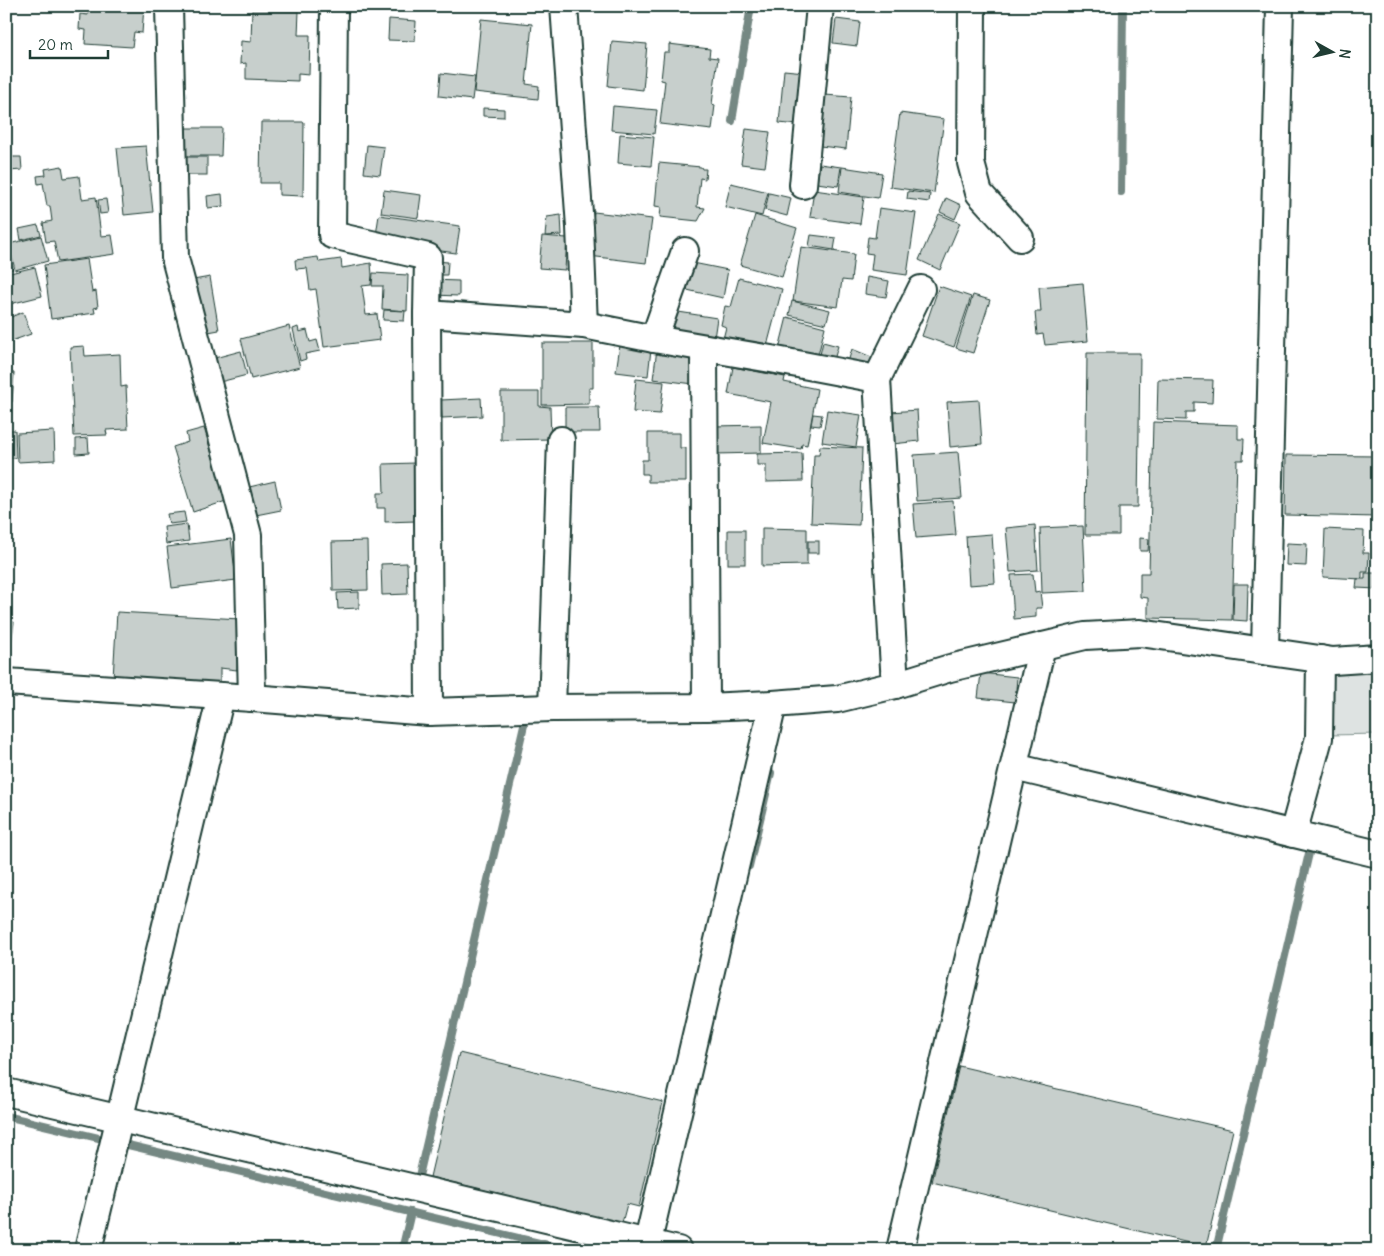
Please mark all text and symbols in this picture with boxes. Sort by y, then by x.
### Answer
scale bar [30,28,108,60]
north arrow [1306,28,1356,78]
text: 20 m [38,35,73,54]
text: N [1335,48,1354,60]

